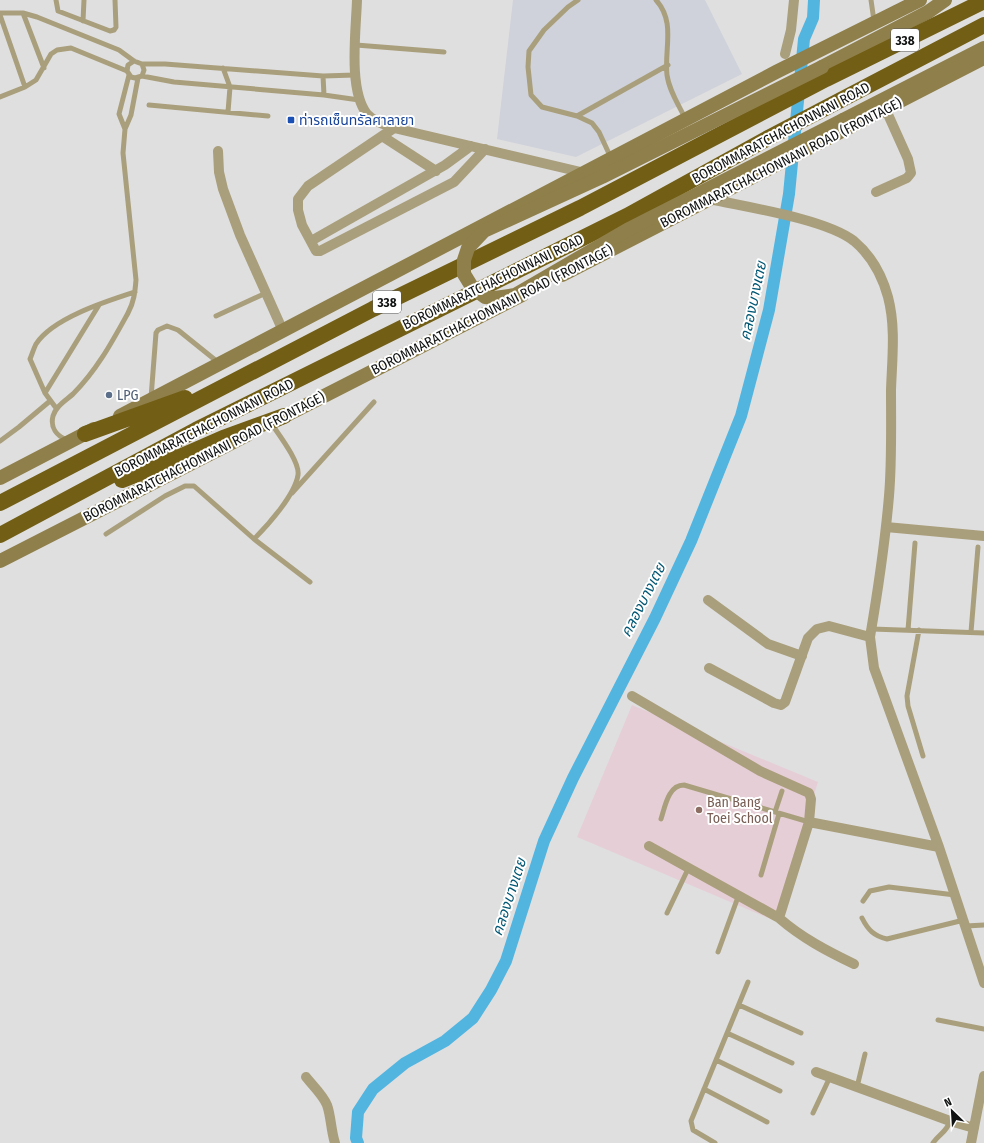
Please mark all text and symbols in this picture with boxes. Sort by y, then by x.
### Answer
road number: 338 [891,29,919,51]
street label: BOROMMARATCHACHONNANI ROAD [689,79,873,187]
street label: BOROMMARATCHACHONNANI ROAD (FRONTAGE) [657,94,905,232]
place label: ท่ารถเซ็นทรัลศาลายา [299,112,414,129]
marker: ท่ารถเซ็นทรัลศาลายา [286,115,296,125]
street label: BOROMMARATCHACHONNANI ROAD [400,231,586,333]
street label: BOROMMARATCHACHONNANI ROAD (FRONTAGE) [368,241,616,379]
water label: คลองบางเตย [736,259,770,342]
road number: 338 [373,291,401,313]
street label: BOROMMARATCHACHONNANI ROAD [112,375,296,481]
place label: LPG [117,387,139,404]
street label: BOROMMARATCHACHONNANI ROAD (FRONTAGE) [80,388,328,526]
marker: LPG [104,390,114,400]
water label: คลองบางเตย [617,559,670,640]
place label: Ban Bang Toei School [707,794,773,827]
marker: Ban Bang Toei School [694,805,704,815]
water label: คลองบางเตย [488,855,530,938]
north arrow [932,1091,972,1131]
text: N [942,1095,954,1110]

